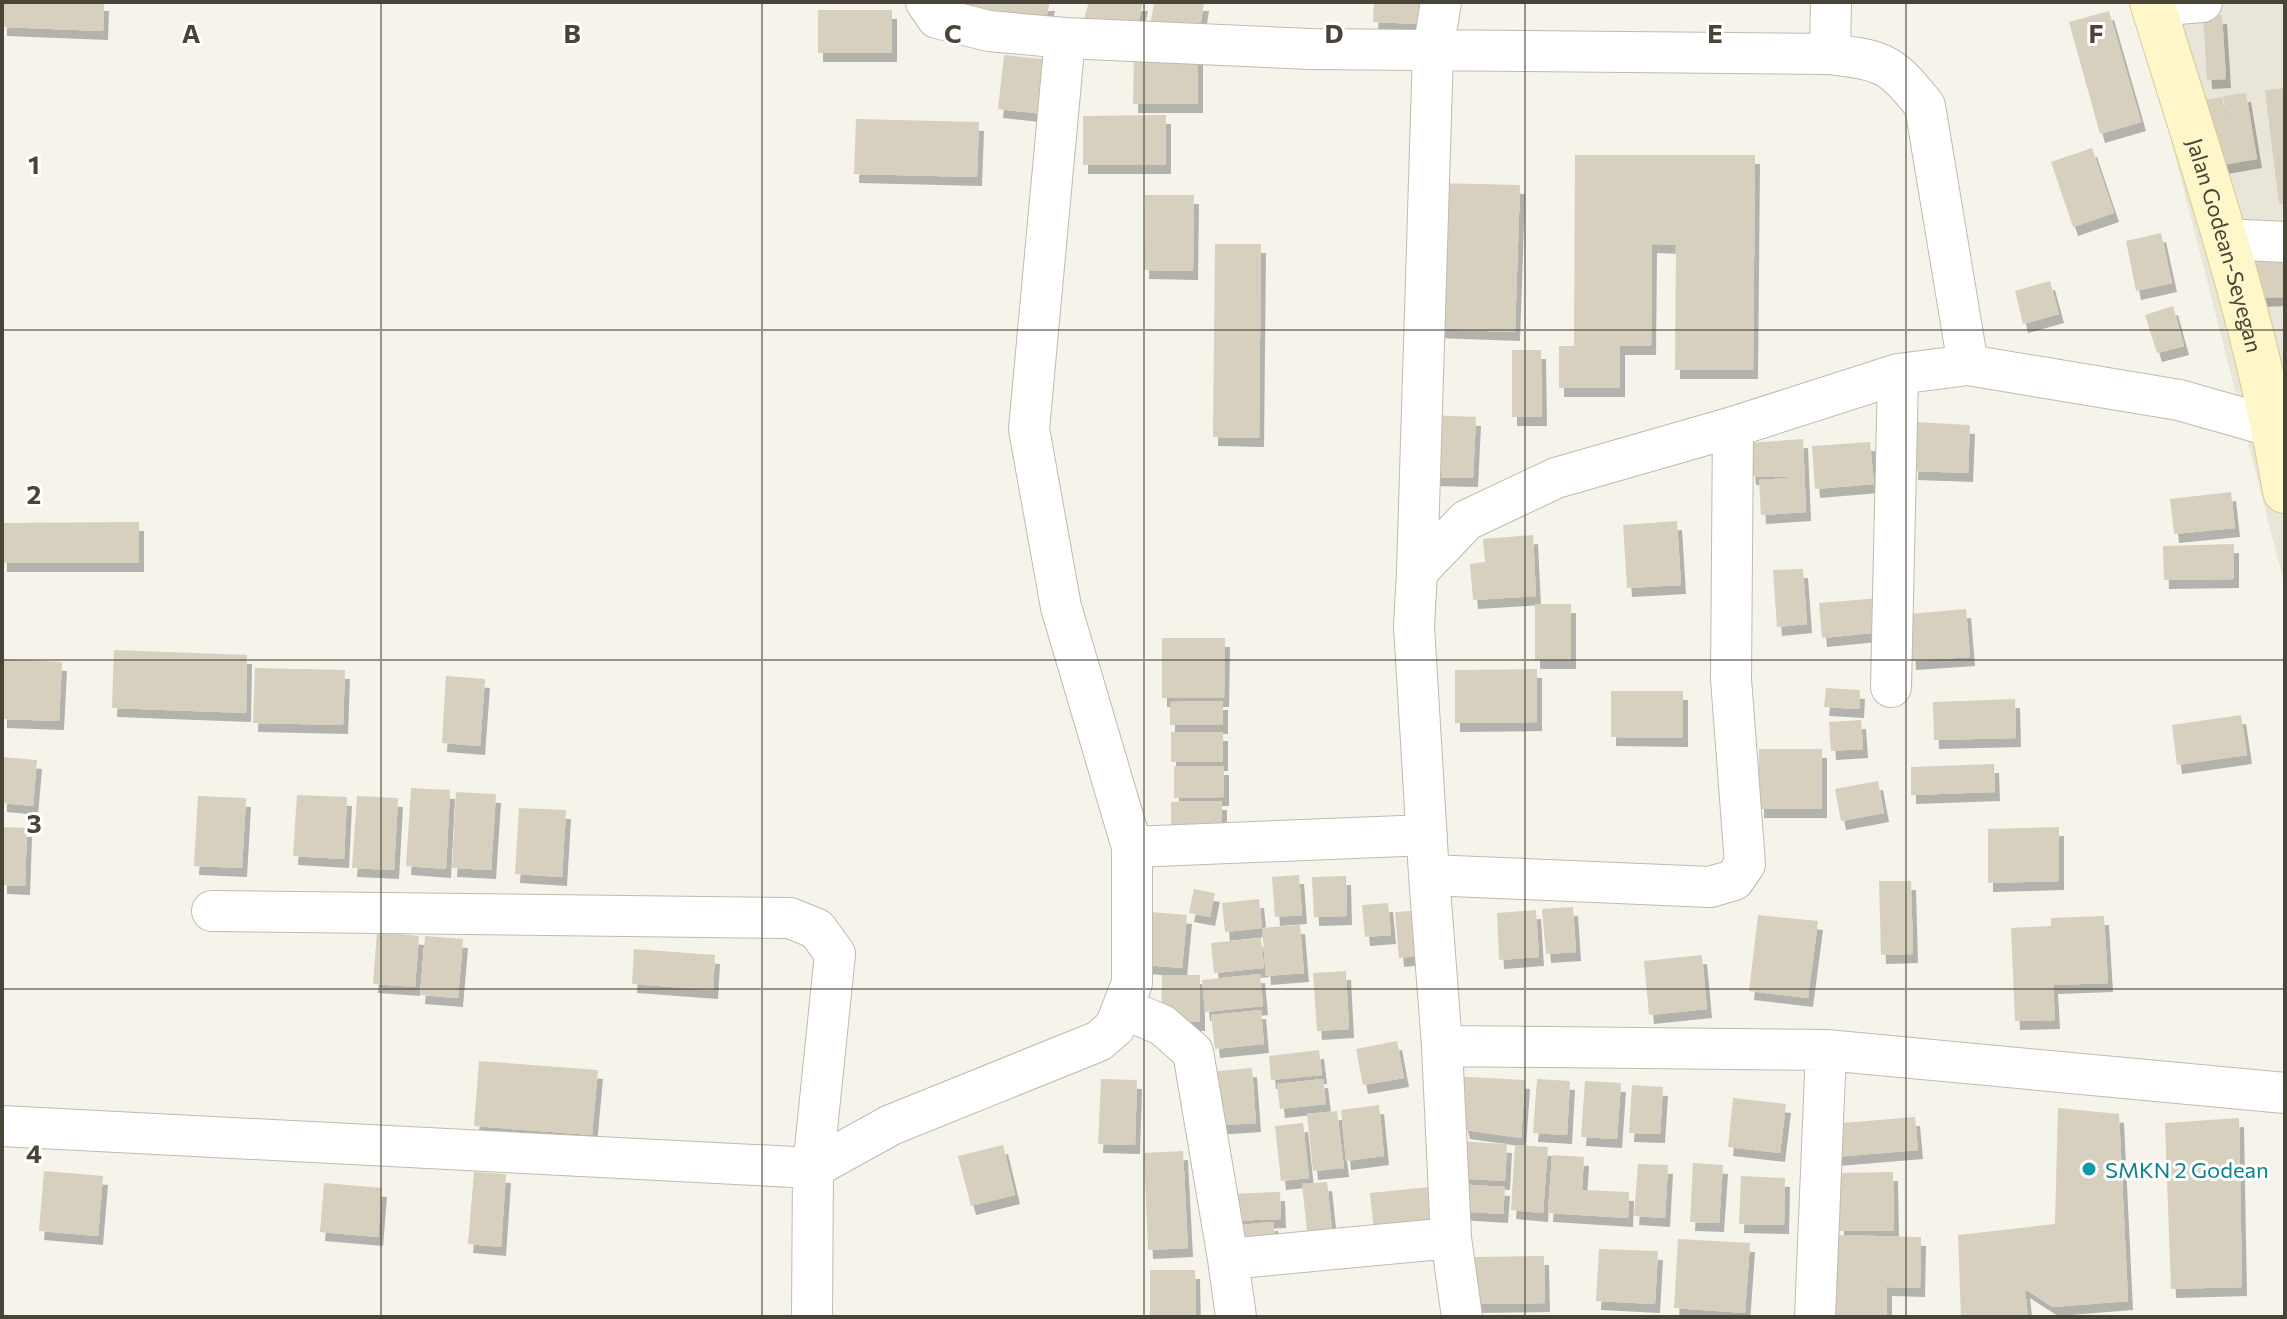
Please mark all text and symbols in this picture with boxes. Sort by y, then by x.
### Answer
text: A [182,17,201,48]
text: B [563,17,581,48]
text: C [944,17,962,48]
text: D [1324,17,1344,48]
text: E [1707,17,1723,48]
text: F [2088,17,2104,48]
street label: Jalan Godean-Seyegan [2182,135,2269,355]
text: 1 [28,148,40,179]
text: 2 [27,478,41,509]
text: 3 [26,807,42,838]
text: 4 [26,1137,42,1168]
place label: SMKN 2 Godean [2105,1156,2269,1183]
marker: SMKN 2 Godean [2080,1160,2098,1178]

